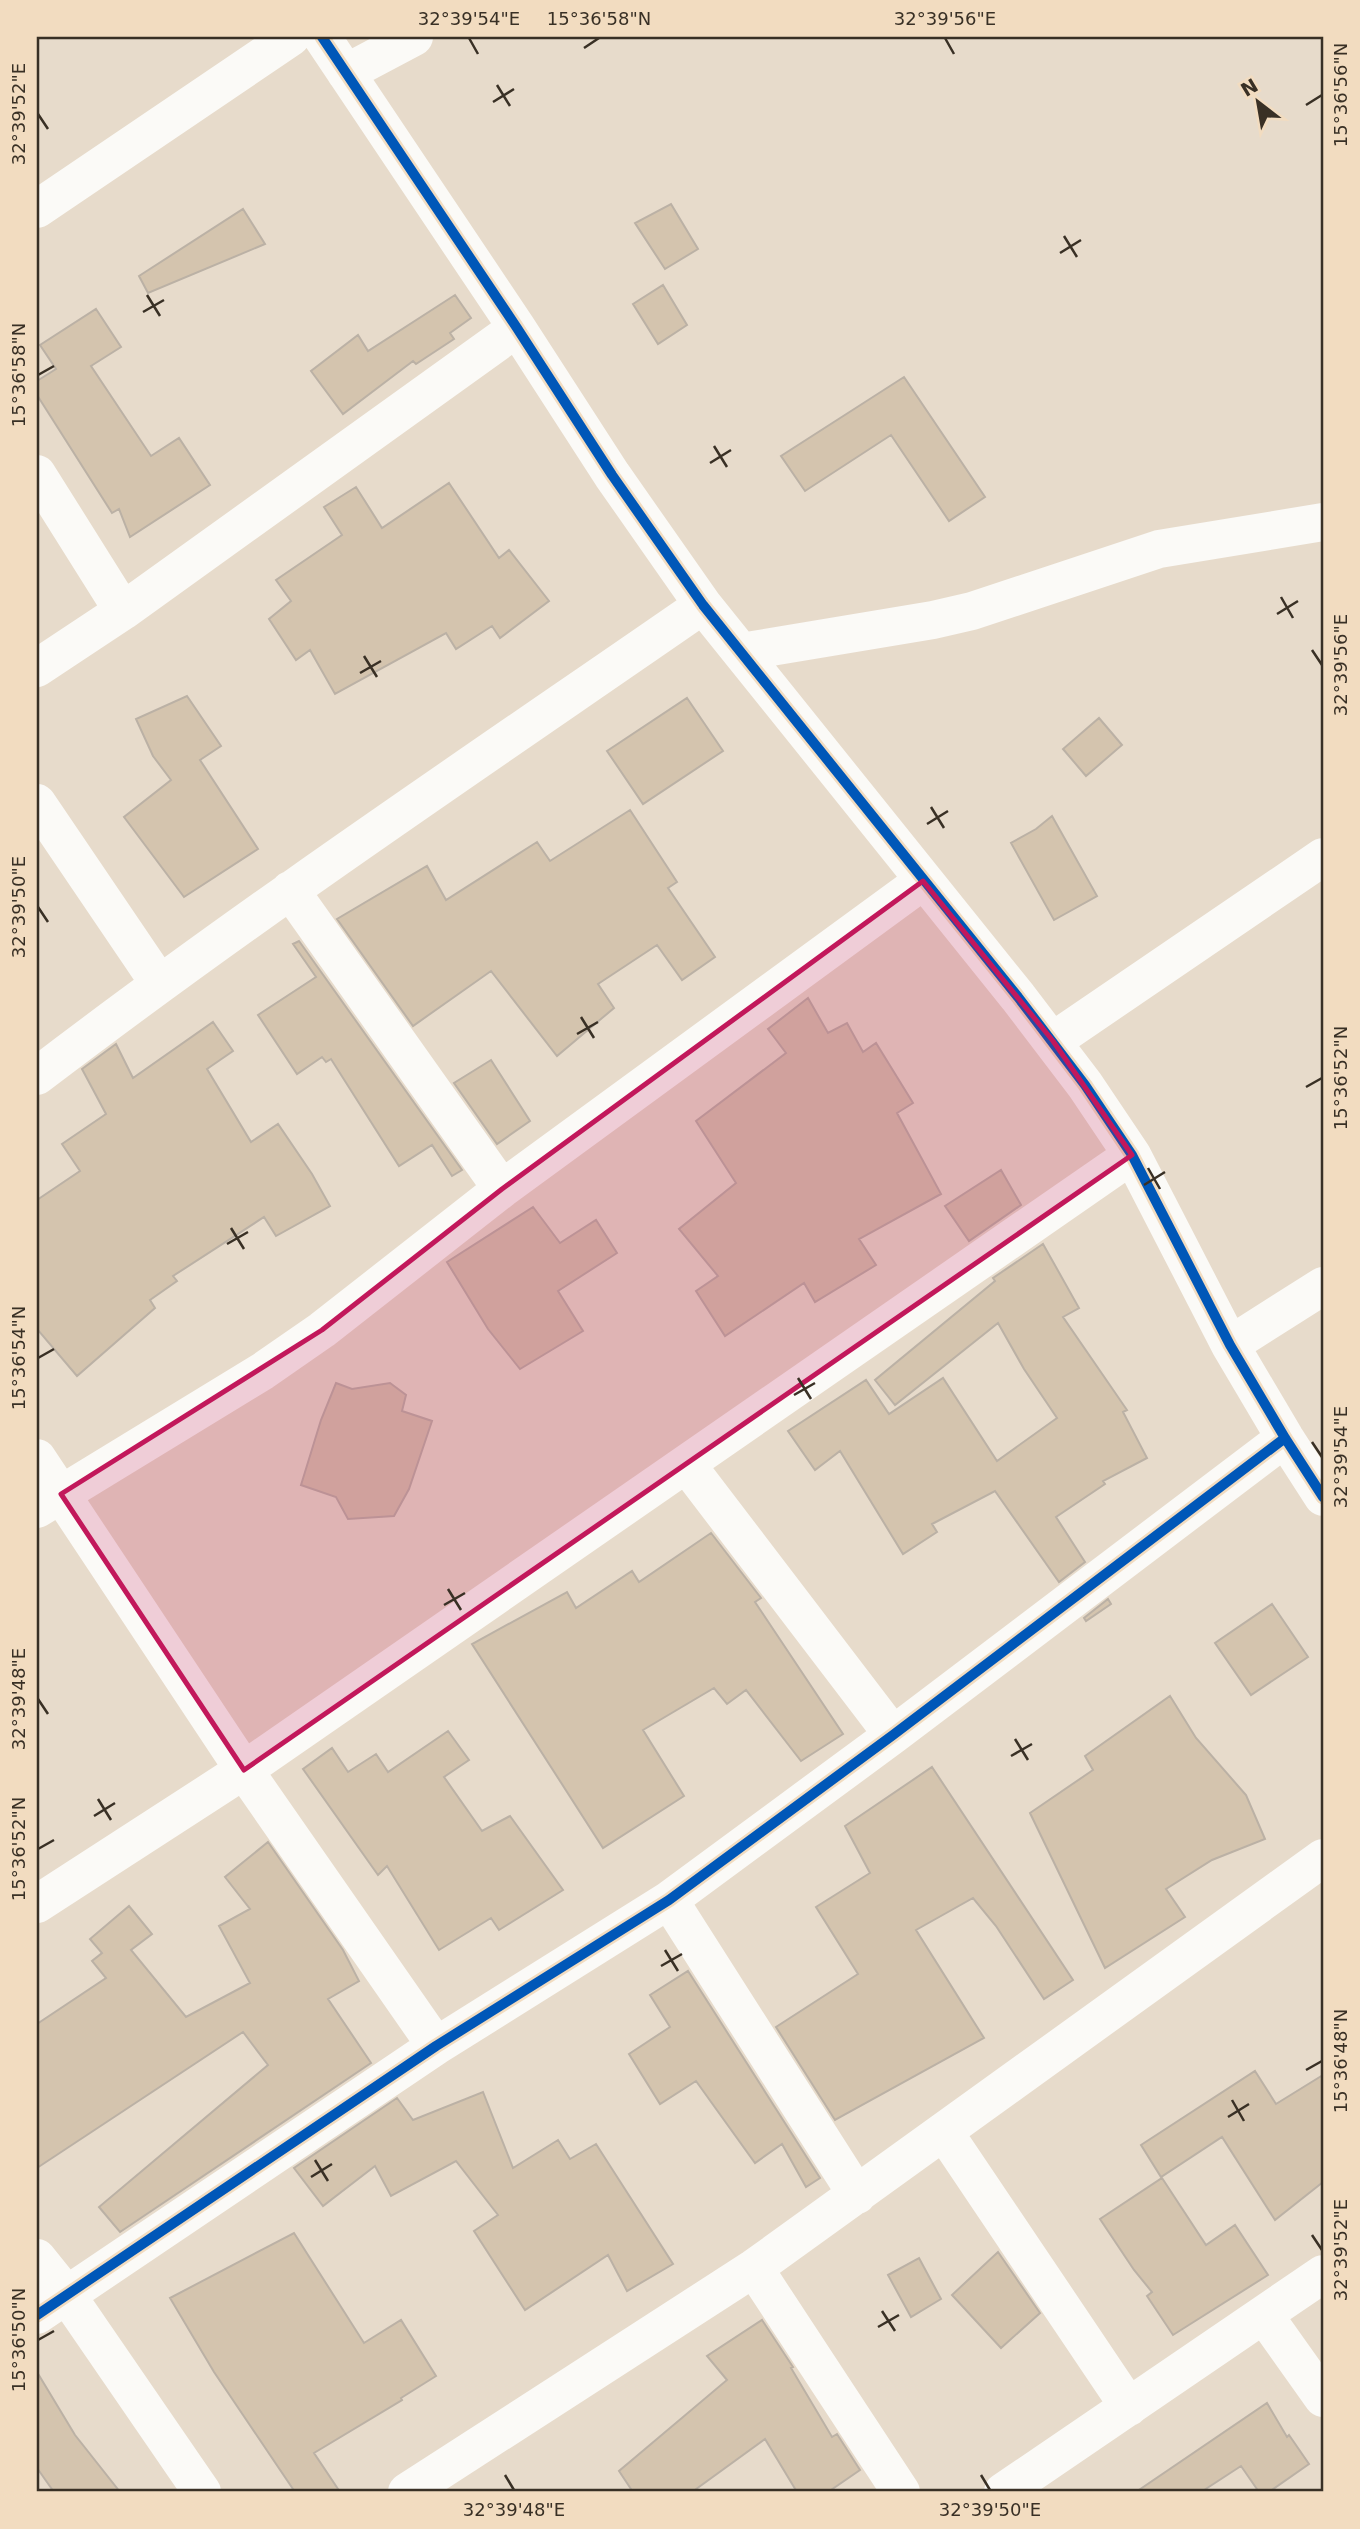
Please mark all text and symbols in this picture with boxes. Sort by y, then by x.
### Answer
text: 32°39'54"E [418,8,520,29]
text: 15°36'58"N [547,8,651,29]
text: 32°39'56"E [894,8,996,29]
text: 15°36'56"N [1330,43,1351,147]
text: 32°39'52"E [8,63,29,165]
north arrow [1224,66,1294,136]
text: N [1237,74,1262,101]
text: 15°36'58"N [8,323,29,427]
text: 32°39'56"E [1330,614,1351,716]
text: 32°39'50"E [8,856,29,958]
text: 15°36'52"N [1330,1026,1351,1130]
text: 15°36'54"N [8,1306,29,1410]
text: 32°39'54"E [1330,1406,1351,1508]
text: 32°39'48"E [8,1648,29,1750]
text: 15°36'52"N [8,1797,29,1901]
text: 15°36'48"N [1330,2009,1351,2113]
text: 32°39'52"E [1330,2199,1351,2301]
text: 15°36'50"N [8,2288,29,2392]
text: 32°39'48"E [463,2499,565,2520]
text: 32°39'50"E [939,2499,1041,2520]

